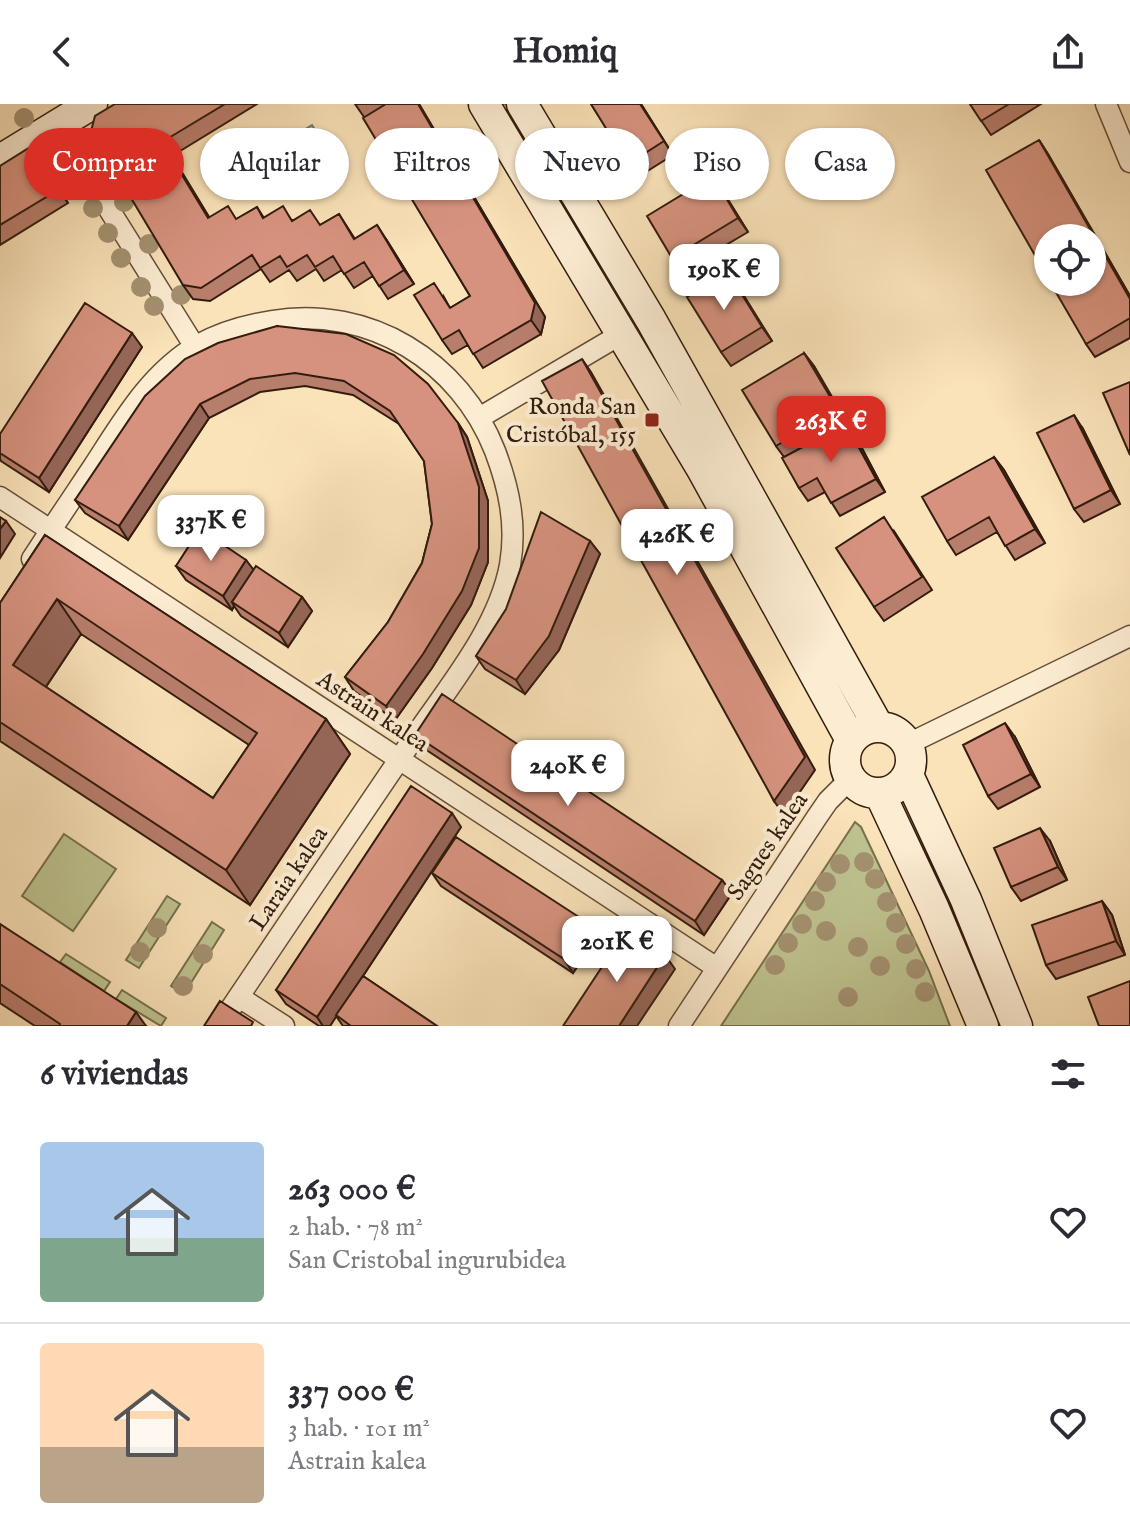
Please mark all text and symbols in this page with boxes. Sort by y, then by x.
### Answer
text: Homiq [513,29,617,75]
icon: back [40,30,84,74]
icon: share [1046,30,1090,74]
chip: Comprar [24,128,184,200]
chip: Alquilar [200,128,349,200]
chip: Filtros [365,128,499,200]
chip: Nuevo [515,128,649,200]
chip: Piso [665,128,769,200]
chip: Casa [785,128,895,200]
map controls [1034,224,1106,296]
button: locate [1034,224,1106,296]
pin: 190K € [659,244,789,312]
text: 190K € [687,253,761,286]
place label: Ronda San Cristóbal, 155 [506,392,636,451]
pin: 263K € [766,396,896,464]
text: 263K € [795,405,867,438]
marker: Ronda San Cristóbal, 155 [643,411,661,429]
pin: 337K € [146,495,276,563]
text: 337K € [175,504,247,537]
pin: 426K € [612,509,742,577]
text: 426K € [639,518,715,551]
street label: Astrain kalea [309,664,435,760]
pin: 240K € [503,740,633,808]
text: 240K € [529,749,607,782]
street label: Sagues kalea [721,786,816,907]
street label: Laraia kalea [243,820,336,937]
pin: 201K € [552,916,682,984]
text: 201K € [580,925,654,958]
icon: filters [1046,1052,1090,1096]
text: 6 viviendas [40,1053,188,1096]
text: 263 000 € [288,1168,416,1211]
icon: home [104,1174,200,1270]
icon: heart [1046,1200,1090,1244]
text: 2 hab. · 78 m² [288,1211,423,1244]
text: San Cristobal ingurubidea [288,1244,566,1277]
text: 337 000 € [288,1369,414,1412]
icon: home [104,1375,200,1471]
icon: heart [1046,1401,1090,1445]
text: 3 hab. · 101 m² [288,1412,430,1445]
text: Astrain kalea [288,1445,426,1478]

